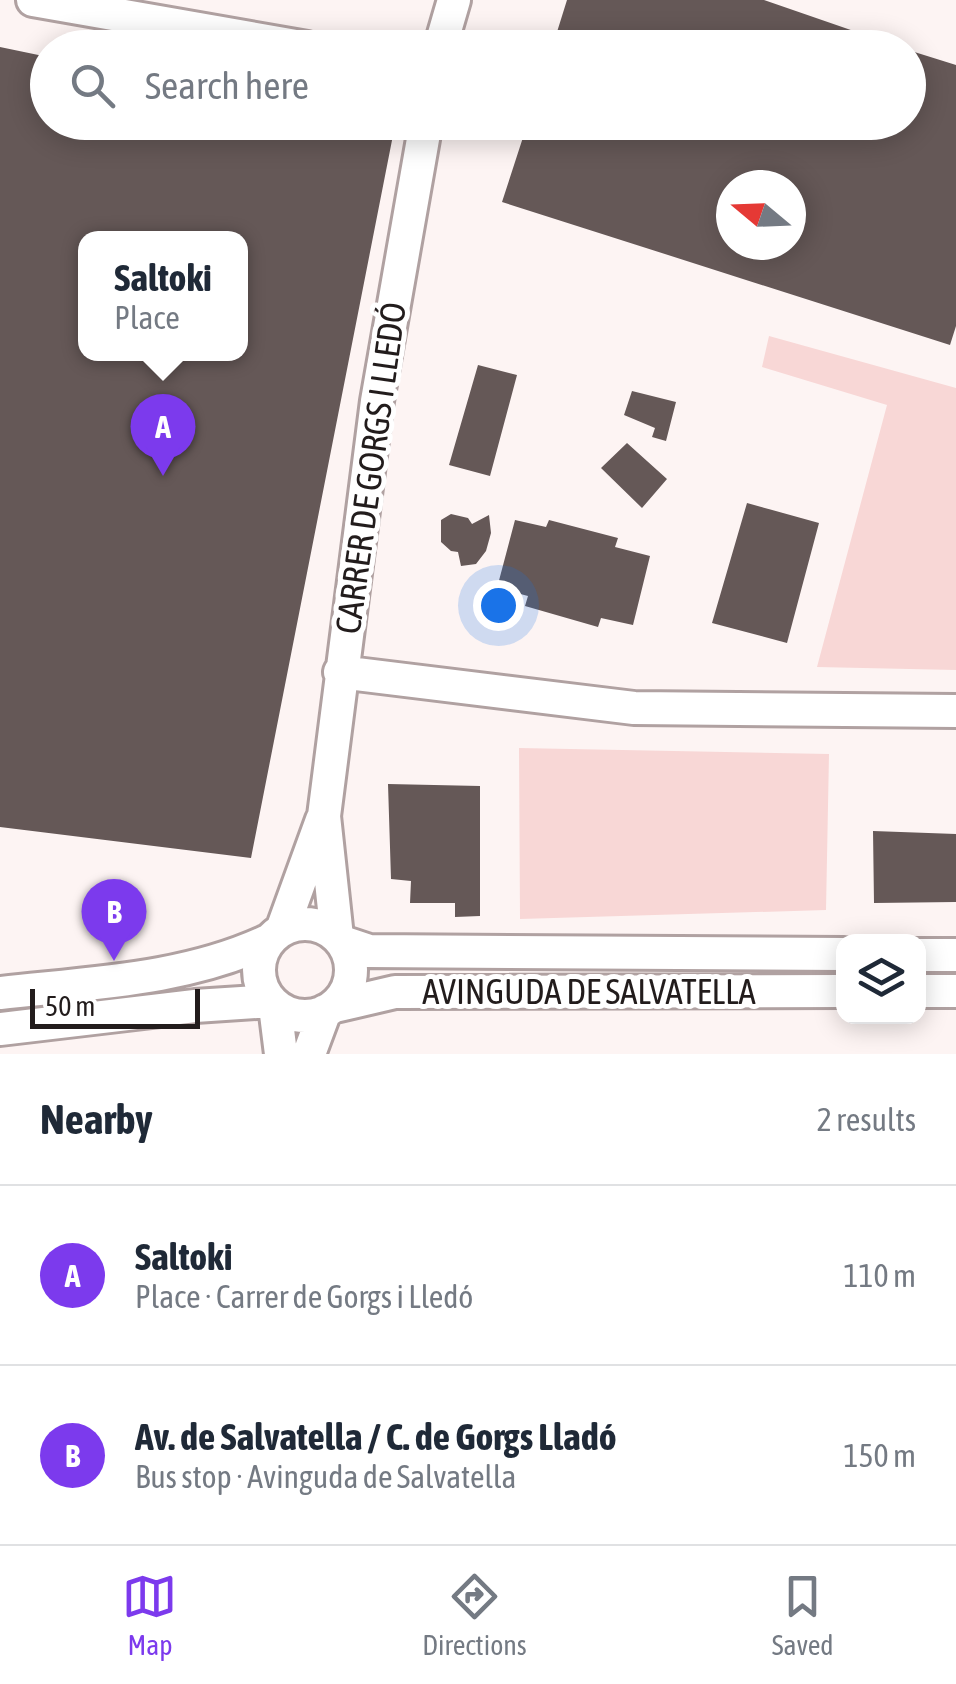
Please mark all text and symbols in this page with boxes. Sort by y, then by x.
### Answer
search box [30,30,926,140]
icon: search [65,58,120,113]
text: Search here [145,64,309,107]
north arrow [716,170,806,260]
popup [78,231,248,361]
text: Saltoki [114,256,212,299]
text: Place [114,299,180,336]
street label: CARRER DE GORGS I LLEDÓ [327,300,413,636]
pin: A [130,394,196,476]
your location [473,580,524,631]
pin: B [82,878,146,961]
map controls [836,934,926,1024]
button: layers [836,934,926,1024]
street label: AVINGUDA DE SALVATELLA [422,971,757,1011]
scale bar [30,984,200,1028]
text: 50 m [45,990,95,1022]
text: Nearby [40,1095,153,1143]
text: 2 results [817,1101,916,1138]
text: Saltoki [135,1235,232,1278]
text: A [65,1257,80,1294]
text: 110 m [843,1257,916,1294]
text: Place · Carrer de Gorgs i Lledó [135,1278,473,1315]
text: Av. de Salvatella / C. de Gorgs Lladó [135,1415,617,1458]
text: B [65,1437,80,1474]
text: 150 m [843,1437,916,1474]
text: Bus stop · Avinguda de Salvatella [135,1458,516,1495]
tab: Map [122,1569,177,1661]
tab: Directions [422,1569,527,1661]
tab: Saved [772,1569,834,1661]

